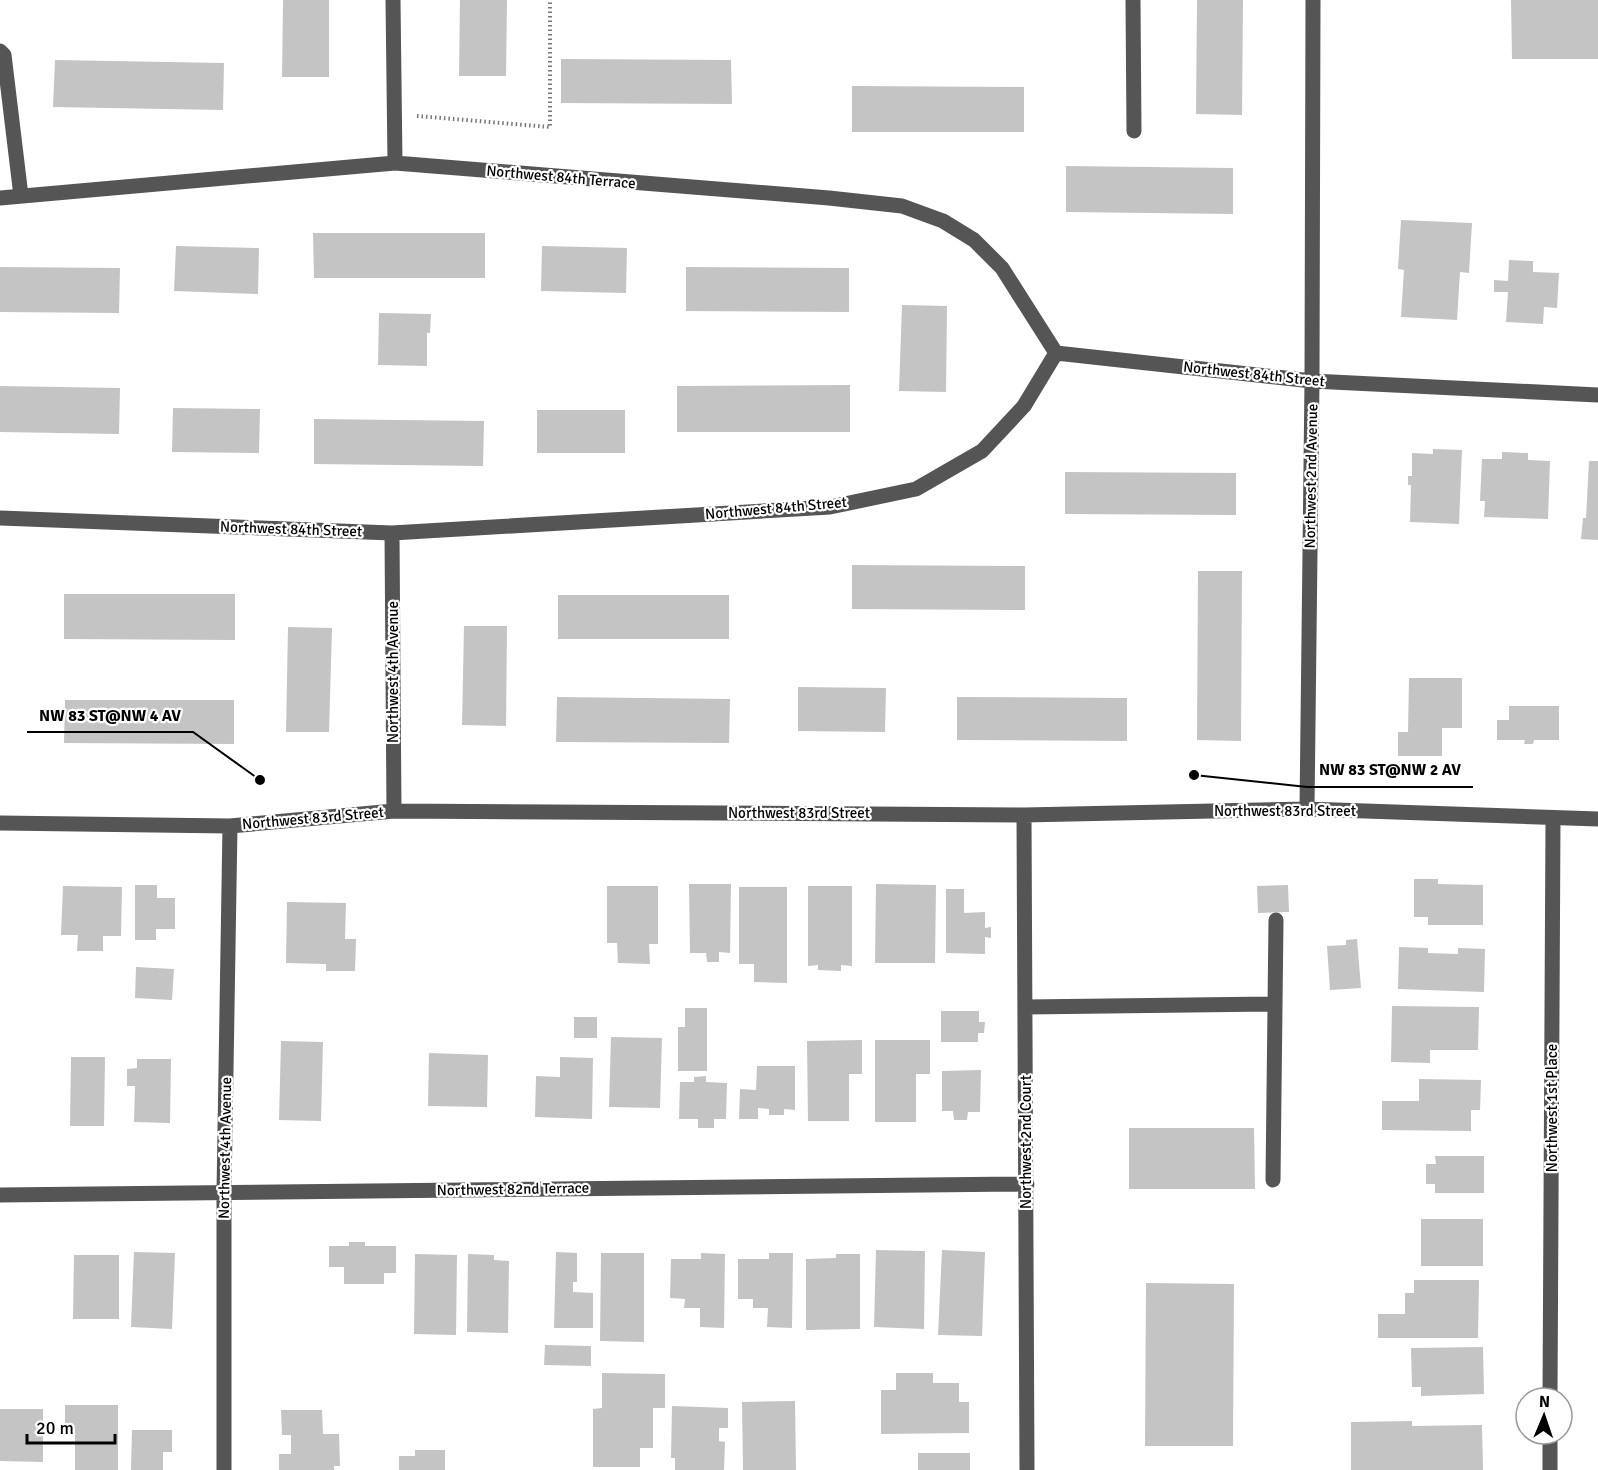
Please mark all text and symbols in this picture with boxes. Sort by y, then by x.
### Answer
street label: Northwest 84th Terrace [486,162,636,192]
street label: Northwest 84th Street [1182,358,1326,390]
street label: Northwest 2nd Avenue [1301,403,1321,549]
street label: Northwest 84th Street [704,493,848,523]
street label: Northwest 84th Street [220,518,362,540]
street label: Northwest 4th Avenue [384,601,402,743]
callout: NW 83 ST@NW 4 AV [27,698,193,732]
text: NW 83 ST@NW 4 AV [39,706,181,726]
callout: NW 83 ST@NW 2 AV [1307,753,1473,787]
text: NW 83 ST@NW 2 AV [1319,760,1461,780]
street label: Northwest 83rd Street [1214,802,1356,820]
street label: Northwest 83rd Street [241,803,385,833]
street label: Northwest 83rd Street [728,804,870,822]
street label: Northwest 1st Place [1543,1044,1561,1172]
street label: Northwest 2nd Court [1017,1075,1035,1209]
street label: Northwest 4th Avenue [215,1077,235,1219]
street label: Northwest 82nd Terrace [437,1179,589,1199]
north arrow [1514,1386,1574,1446]
text: N [1539,1392,1550,1412]
scale bar [27,1407,116,1445]
text: 20 m [36,1417,74,1439]

